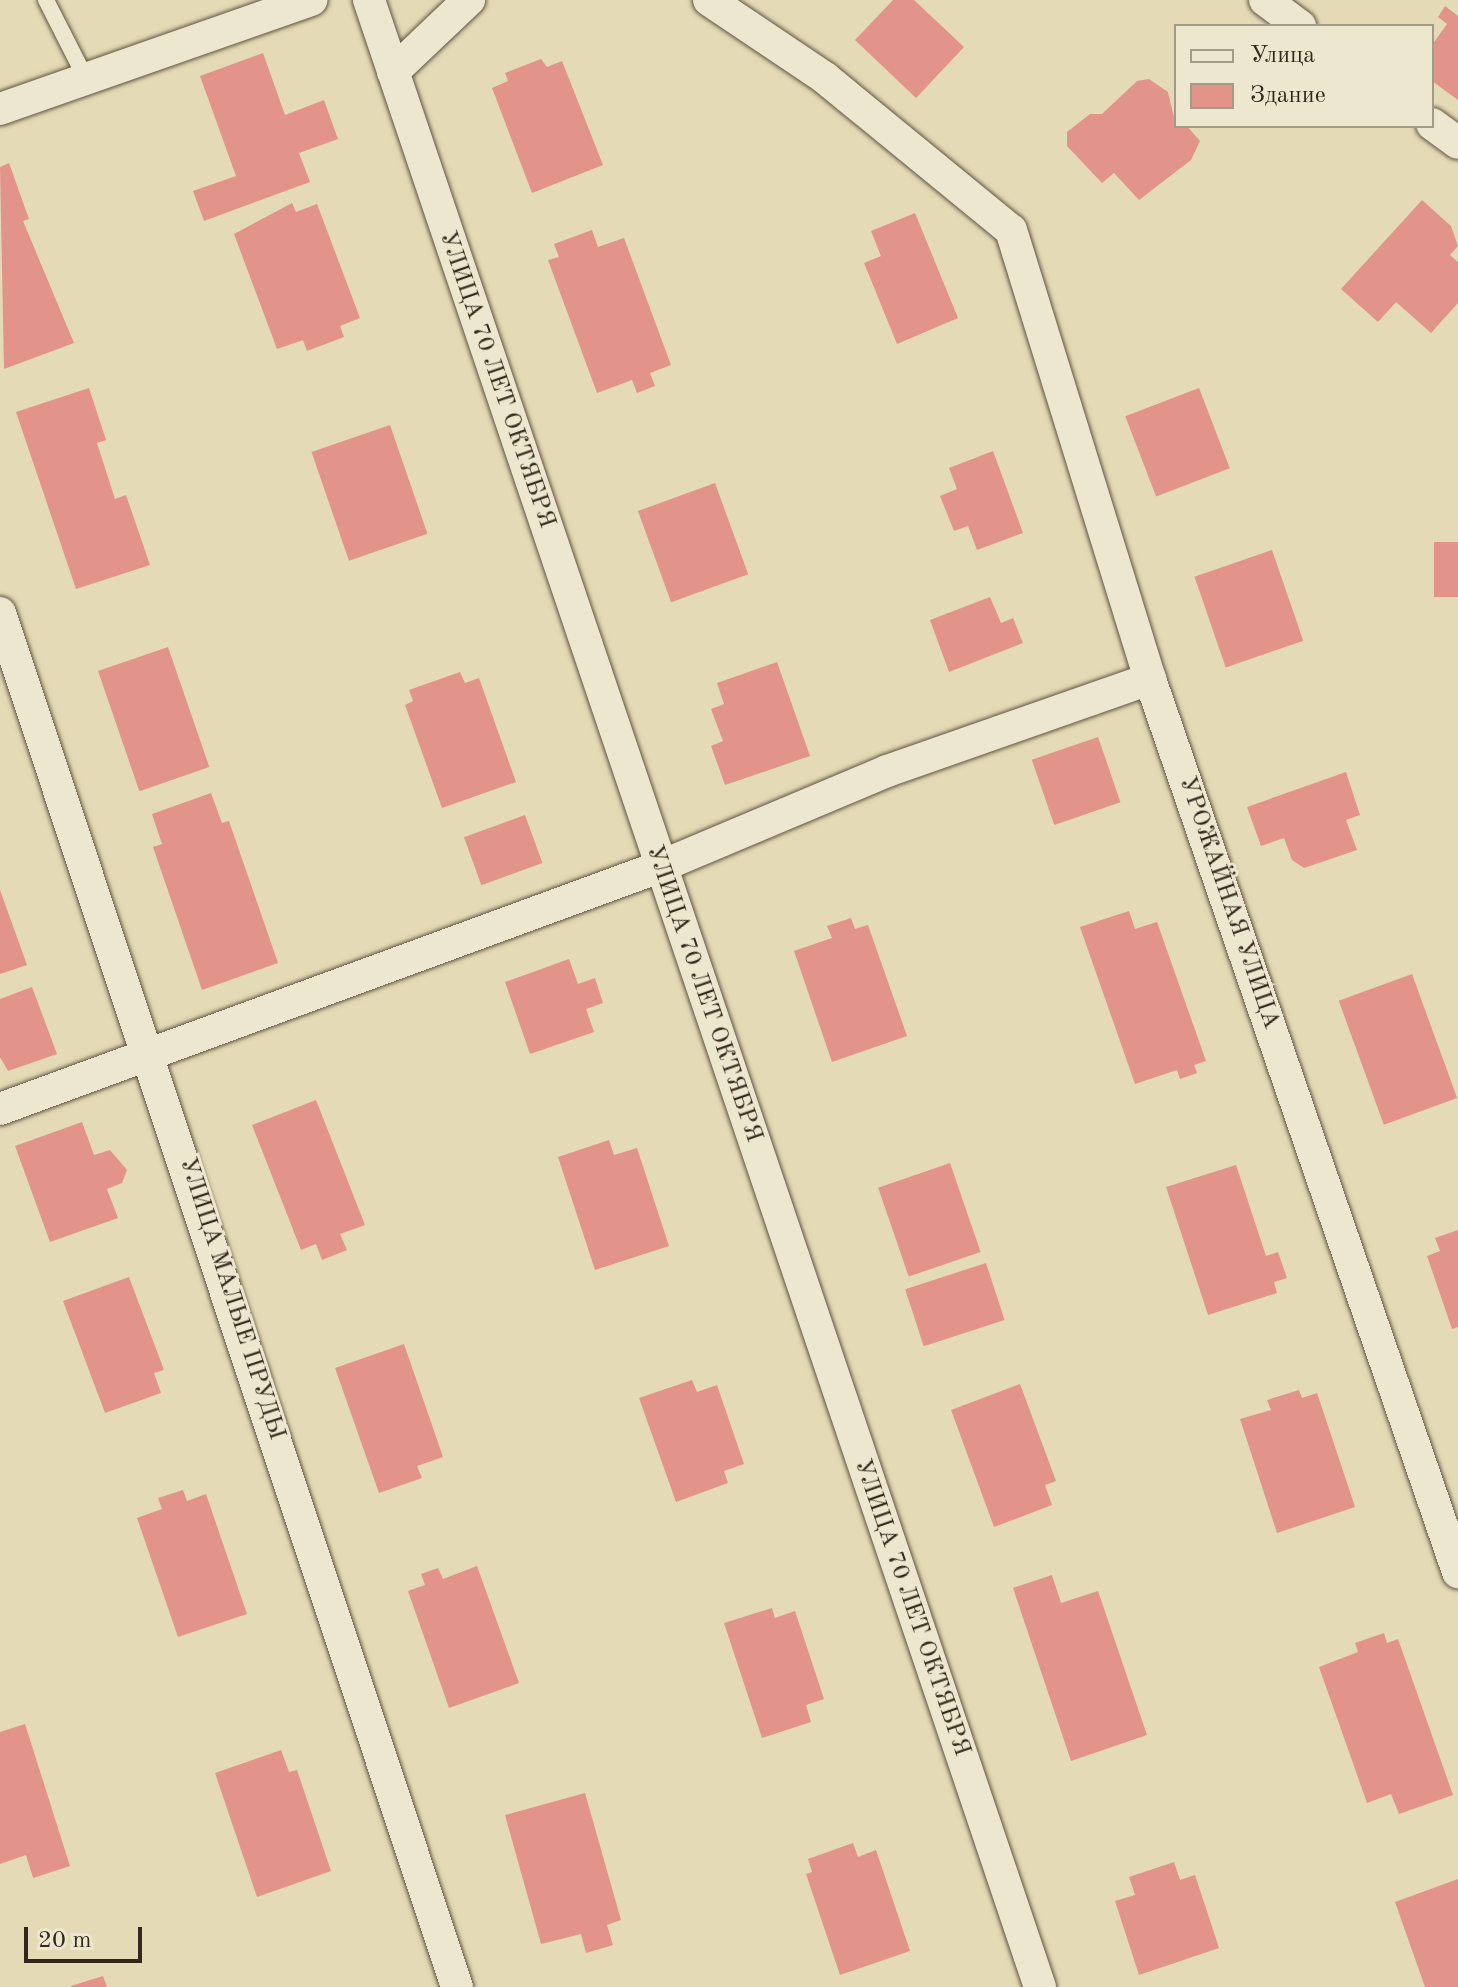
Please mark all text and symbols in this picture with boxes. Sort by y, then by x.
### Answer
legend [1174,24,1434,128]
text: Улица [1250,44,1315,68]
text: Здание [1250,84,1326,108]
street label: УЛИЦА 70 ЛЕТ ОКТЯБРЯ [432,228,560,532]
street label: УРОЖАЙНАЯ УЛИЦА [1171,773,1285,1033]
street label: УЛИЦА 70 ЛЕТ ОКТЯБРЯ [639,842,767,1146]
street label: УЛИЦА МАЛЫЕ ПРУДЫ [172,1154,290,1444]
street label: УЛИЦА 70 ЛЕТ ОКТЯБРЯ [847,1456,975,1760]
scale bar [28,1911,146,1961]
text: 20 m [38,1929,92,1953]

